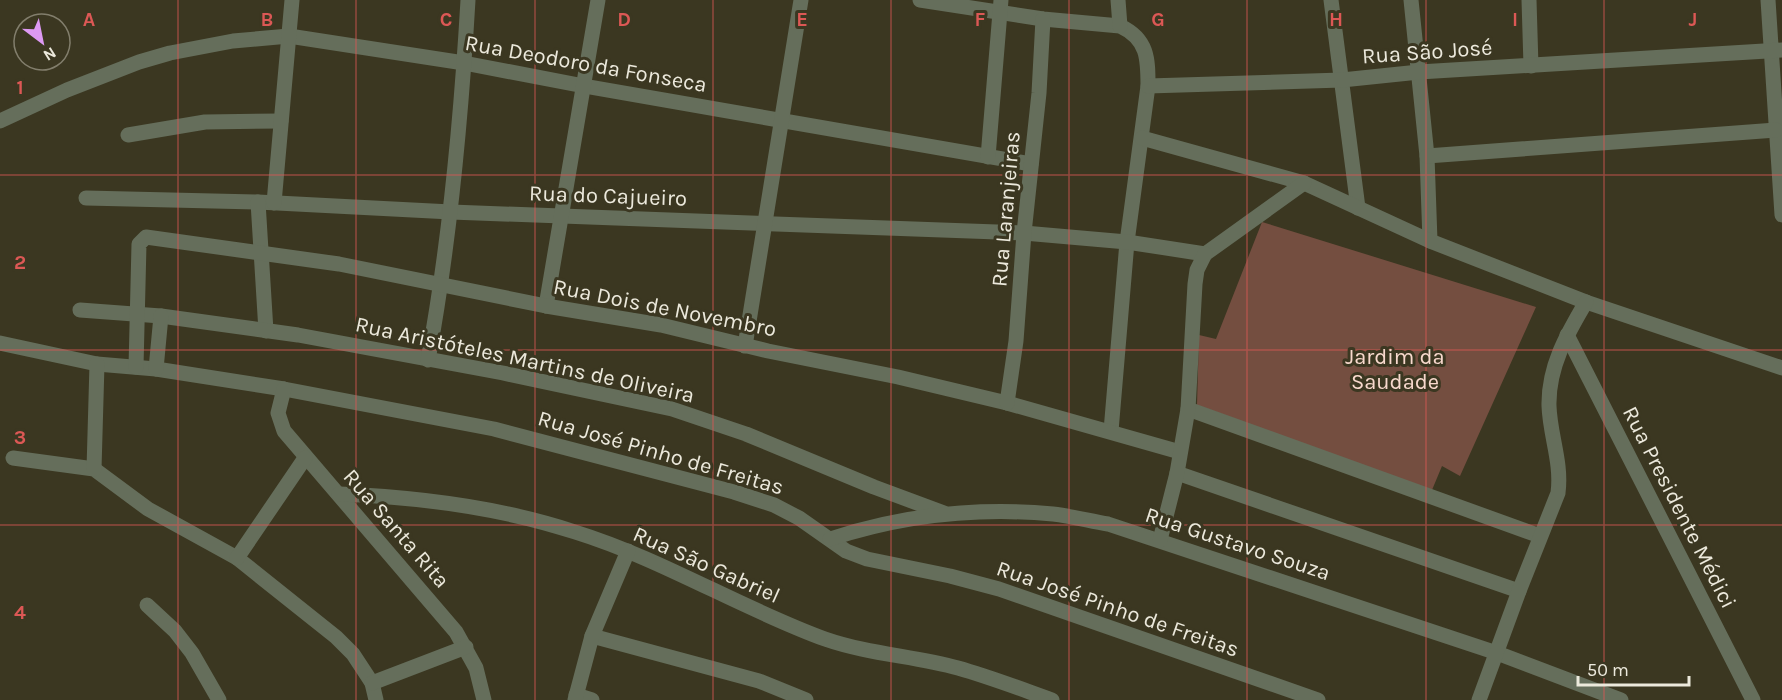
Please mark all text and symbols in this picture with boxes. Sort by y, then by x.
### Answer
text: A [83,8,96,31]
text: B [261,8,273,31]
text: C [440,8,452,31]
text: D [617,8,631,31]
text: E [796,8,808,31]
text: F [975,8,986,31]
text: G [1151,8,1165,31]
text: H [1329,8,1343,31]
text: I [1512,8,1518,31]
text: J [1689,8,1697,31]
north arrow [12,12,72,72]
street label: Rua Deodoro da Fonseca [463,30,709,98]
street label: Rua São José [1361,34,1493,70]
text: N [40,43,60,65]
text: 1 [16,76,24,99]
street label: Rua Laranjeiras [986,130,1026,288]
street label: Rua do Cajueiro [529,180,687,212]
text: 2 [14,251,26,274]
street label: Rua Dois de Novembro [551,274,779,342]
street label: Rua Aristóteles Martins de Oliveira [353,311,697,409]
park label: Jardim da Saudade [1345,344,1445,395]
street label: Rua Presidente Médici [1617,402,1741,613]
street label: Rua José Pinho de Freitas [535,405,787,501]
text: 3 [14,426,26,449]
street label: Rua Santa Rita [338,464,455,593]
street label: Rua Gustavo Souza [1142,502,1334,586]
street label: Rua São Gabriel [629,521,784,609]
street label: Rua José Pinho de Freitas [993,555,1242,663]
text: 4 [14,601,26,624]
scale bar [1578,649,1689,687]
text: 50 m [1587,659,1629,681]

